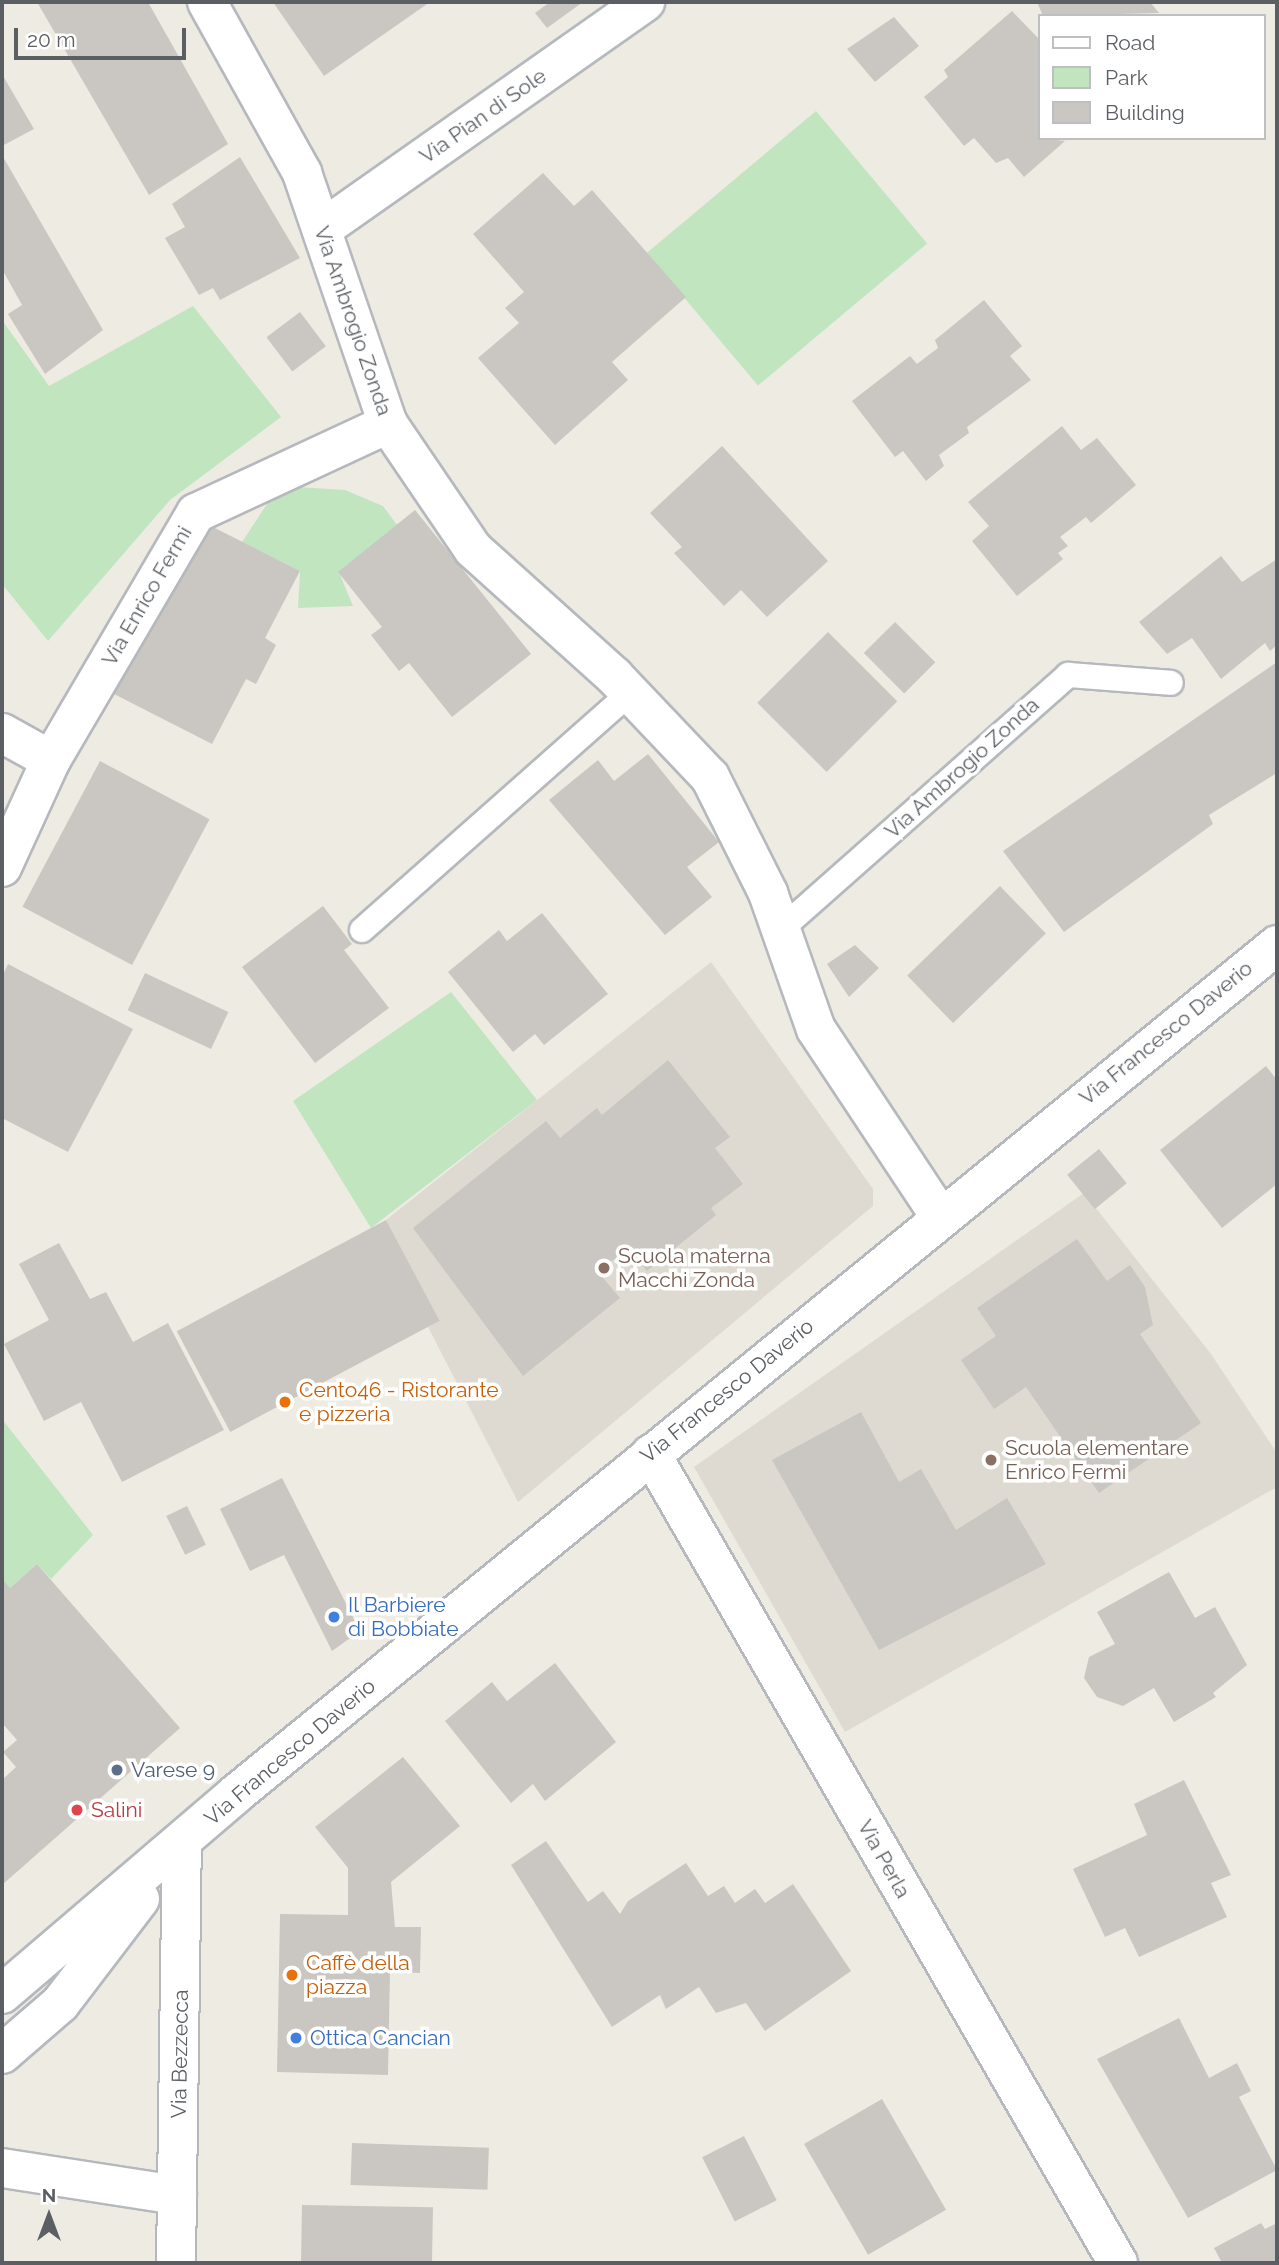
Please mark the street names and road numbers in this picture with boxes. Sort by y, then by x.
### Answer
street label: Via Pian di Sole [415,63,551,169]
street label: Via Ambrogio Zonda [309,223,397,419]
street label: Via Enrico Fermi [97,522,197,670]
street label: Via Ambrogio Zonda [880,692,1044,844]
street label: Via Francesco Daverio [1075,956,1257,1110]
street label: Via Francesco Daverio [636,1314,818,1468]
street label: Via Francesco Daverio [200,1673,380,1831]
street label: Via Perla [852,1816,916,1902]
street label: Via Bezzecca [166,1989,194,2119]

